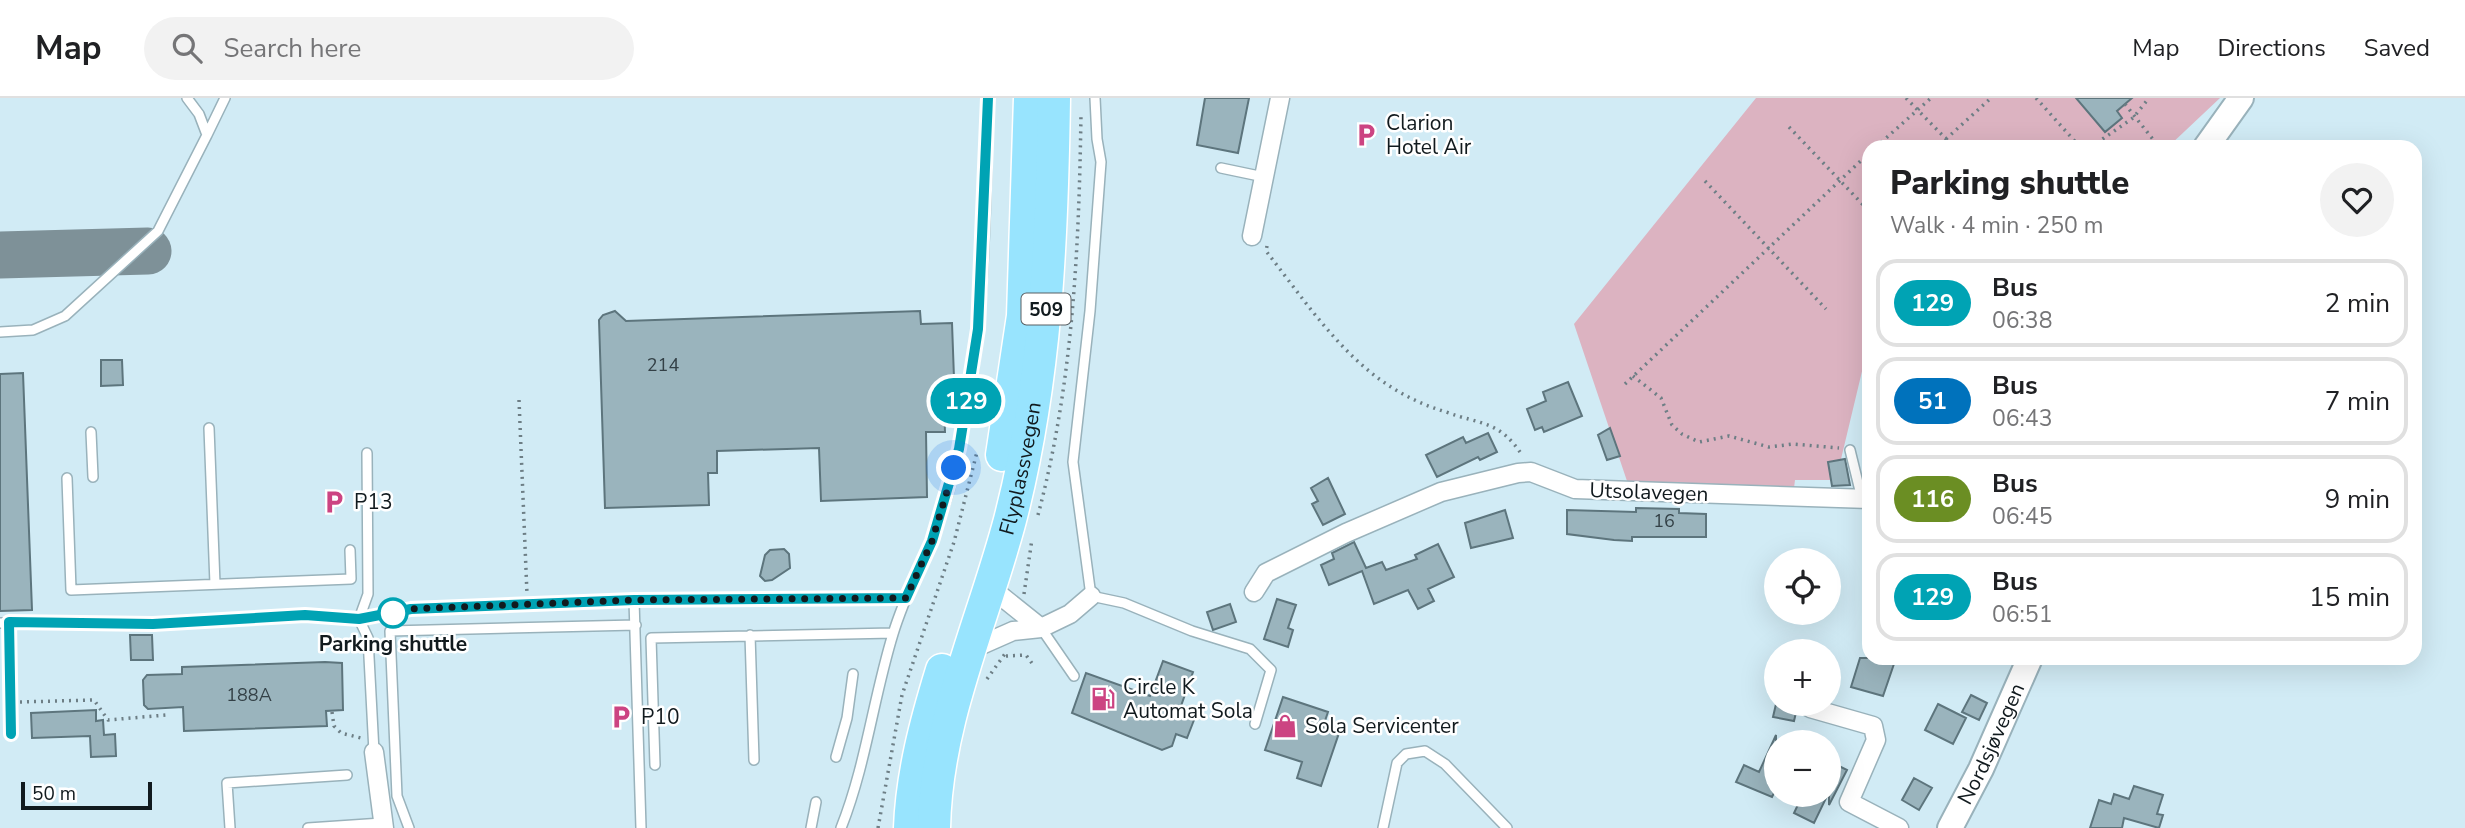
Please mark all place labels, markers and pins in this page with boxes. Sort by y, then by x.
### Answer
place label: Clarion Hotel Air [1386,109,1472,161]
parking icon: Clarion Hotel Air [1352,121,1380,149]
parking icon: P13 [320,488,348,516]
place label: P13 [354,488,393,516]
marker: Parking shuttle [378,598,408,628]
place label: Parking shuttle [319,630,467,658]
place label: Circle K Automat Sola [1123,673,1253,725]
fuel station icon: Circle K Automat Sola [1089,685,1117,713]
parking icon: P10 [607,703,635,731]
place label: P10 [641,703,680,731]
shop icon: Sola Servicenter [1271,712,1299,740]
place label: Sola Servicenter [1305,712,1459,740]

